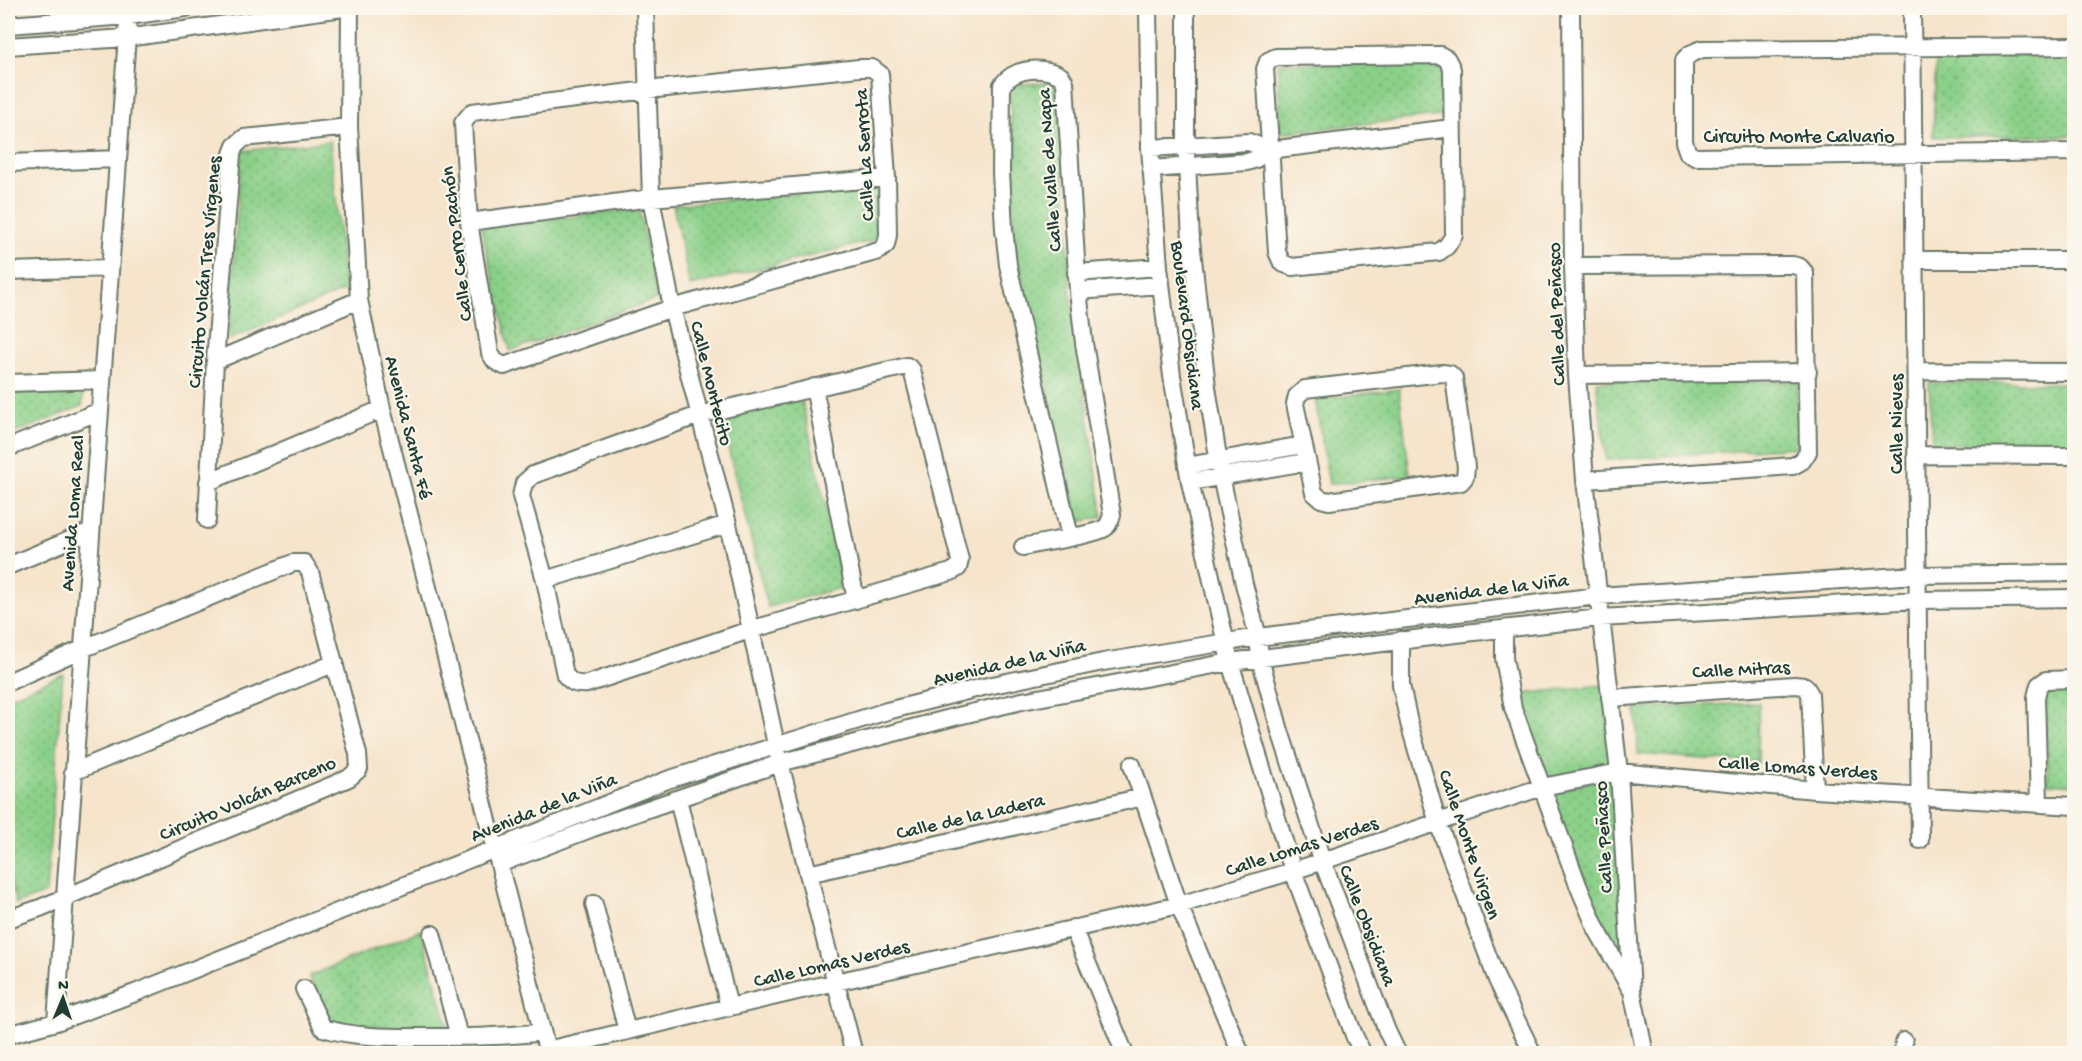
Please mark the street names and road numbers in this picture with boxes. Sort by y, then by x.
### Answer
street label: Calle Valle de Napa [1034,86,1069,252]
street label: Calle La Serrota [852,87,881,222]
street label: Circuito Monte Calvario [1703,127,1895,150]
street label: Circuito Volcán Tres Vírgenes [185,155,228,389]
street label: Calle Cerro Pachón [438,164,479,322]
street label: Boulevard Obsidiana [1164,239,1207,412]
street label: Calle del Peñasco [1545,242,1572,386]
street label: Calle Montecito [683,319,736,449]
street label: Avenida Santa Fé [378,354,436,502]
street label: Calle Nieves [1887,373,1910,474]
street label: Avenida Loma Real [58,434,91,592]
street label: Avenida de la Viña [1413,570,1571,612]
street label: Avenida de la Viña [931,636,1089,693]
street label: Calle Mitras [1692,657,1791,686]
street label: Calle Lomas Verdes [1718,752,1878,787]
street label: Circuito Volcán Barceno [157,753,340,848]
street label: Calle Monte Virgen [1431,767,1504,923]
street label: Avenida de la Viña [468,769,622,849]
street label: Calle Peñasco [1591,780,1620,894]
street label: Calle de la Ladera [894,790,1048,847]
street label: Calle Lomas Verdes [1223,813,1382,884]
street label: Calle Obsidiana [1332,862,1400,991]
street label: Calle Lomas Verdes [752,936,912,994]

